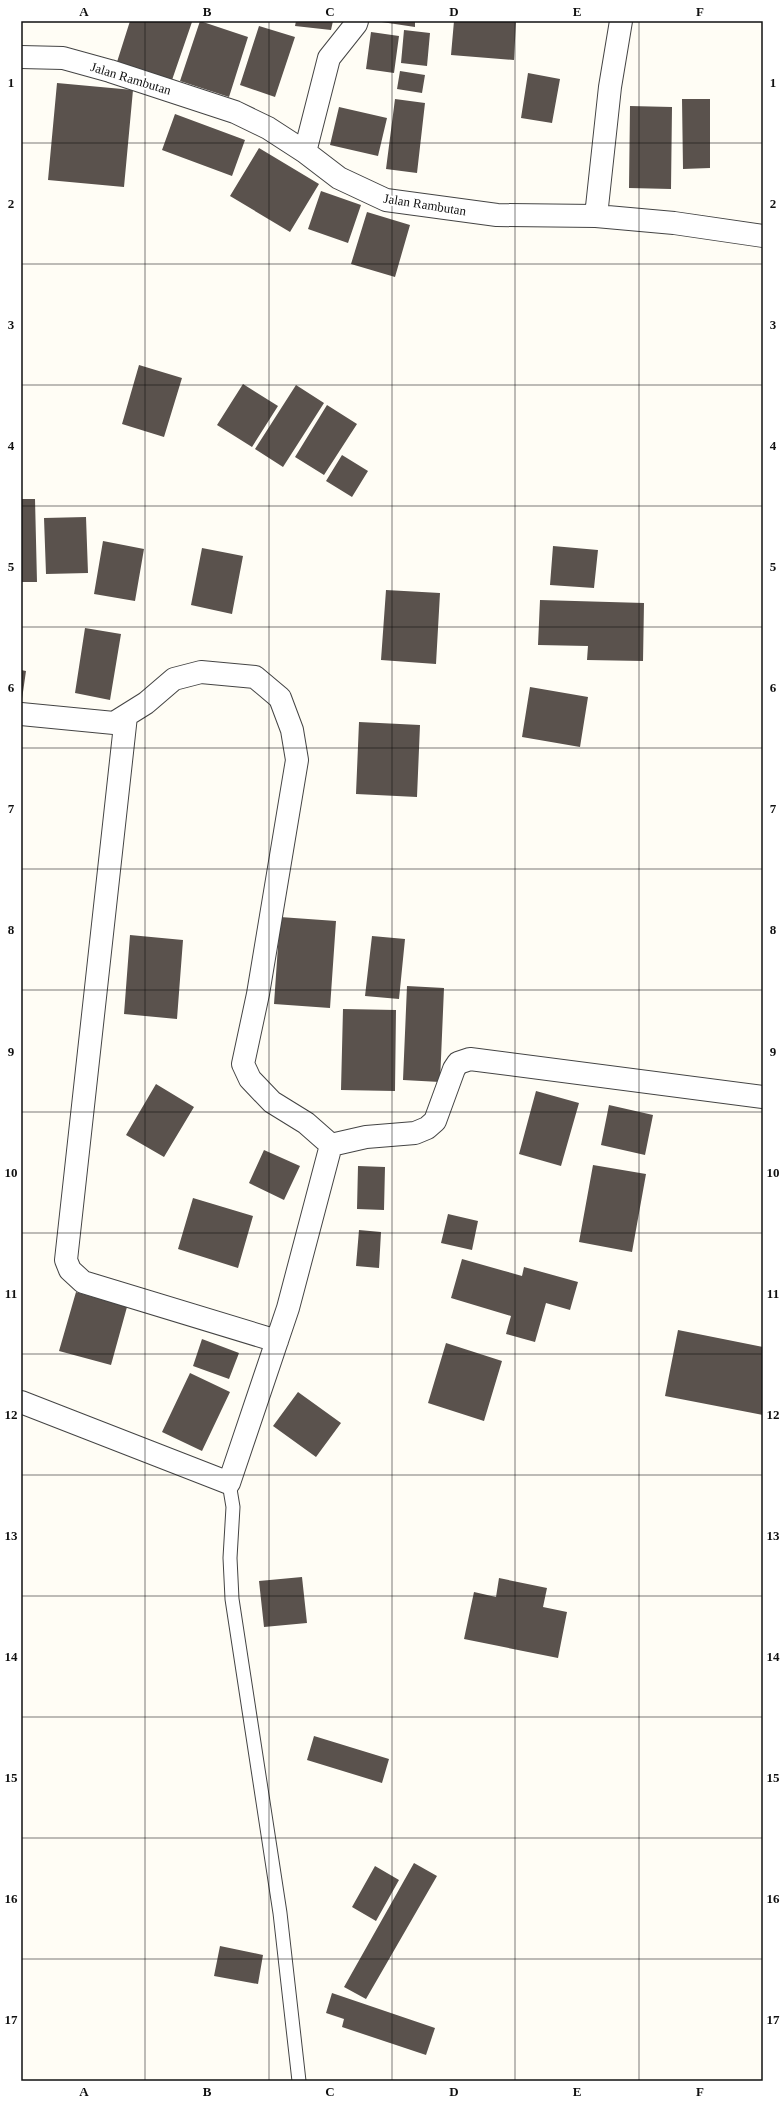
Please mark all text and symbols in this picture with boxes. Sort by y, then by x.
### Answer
text: A [79,4,89,19]
text: B [203,4,212,19]
text: C [325,4,335,19]
text: D [449,4,459,19]
text: E [573,4,581,19]
text: F [696,4,704,19]
street label: Jalan Rambutan [89,59,173,98]
text: 1 [8,75,14,90]
text: 1 [770,75,776,90]
street label: Jalan Rambutan [383,191,468,219]
text: 2 [8,196,14,211]
text: 2 [770,196,776,211]
text: 3 [8,317,15,332]
text: 3 [770,317,777,332]
text: 4 [8,438,15,453]
text: 4 [770,438,777,453]
text: 5 [8,559,15,574]
text: 5 [770,559,777,574]
text: 6 [8,680,15,695]
text: 6 [770,680,777,695]
text: 7 [8,801,15,816]
text: 7 [770,801,777,816]
text: 8 [8,922,15,937]
text: 8 [770,922,777,937]
text: 9 [8,1044,15,1059]
text: 9 [770,1044,777,1059]
text: 10 [5,1165,18,1180]
text: 10 [767,1165,780,1180]
text: 11 [5,1286,17,1301]
text: 11 [767,1286,779,1301]
text: 12 [5,1407,18,1422]
text: 12 [767,1407,780,1422]
text: 13 [5,1528,18,1543]
text: 13 [767,1528,780,1543]
text: 14 [5,1649,18,1664]
text: 14 [767,1649,780,1664]
text: 15 [5,1770,18,1785]
text: 15 [767,1770,780,1785]
text: 16 [5,1891,18,1906]
text: 16 [767,1891,780,1906]
text: 17 [5,2012,18,2027]
text: 17 [767,2012,780,2027]
text: A [79,2084,89,2099]
text: B [203,2084,212,2099]
text: C [325,2084,335,2099]
text: D [449,2084,459,2099]
text: E [573,2084,581,2099]
text: F [696,2084,704,2099]

